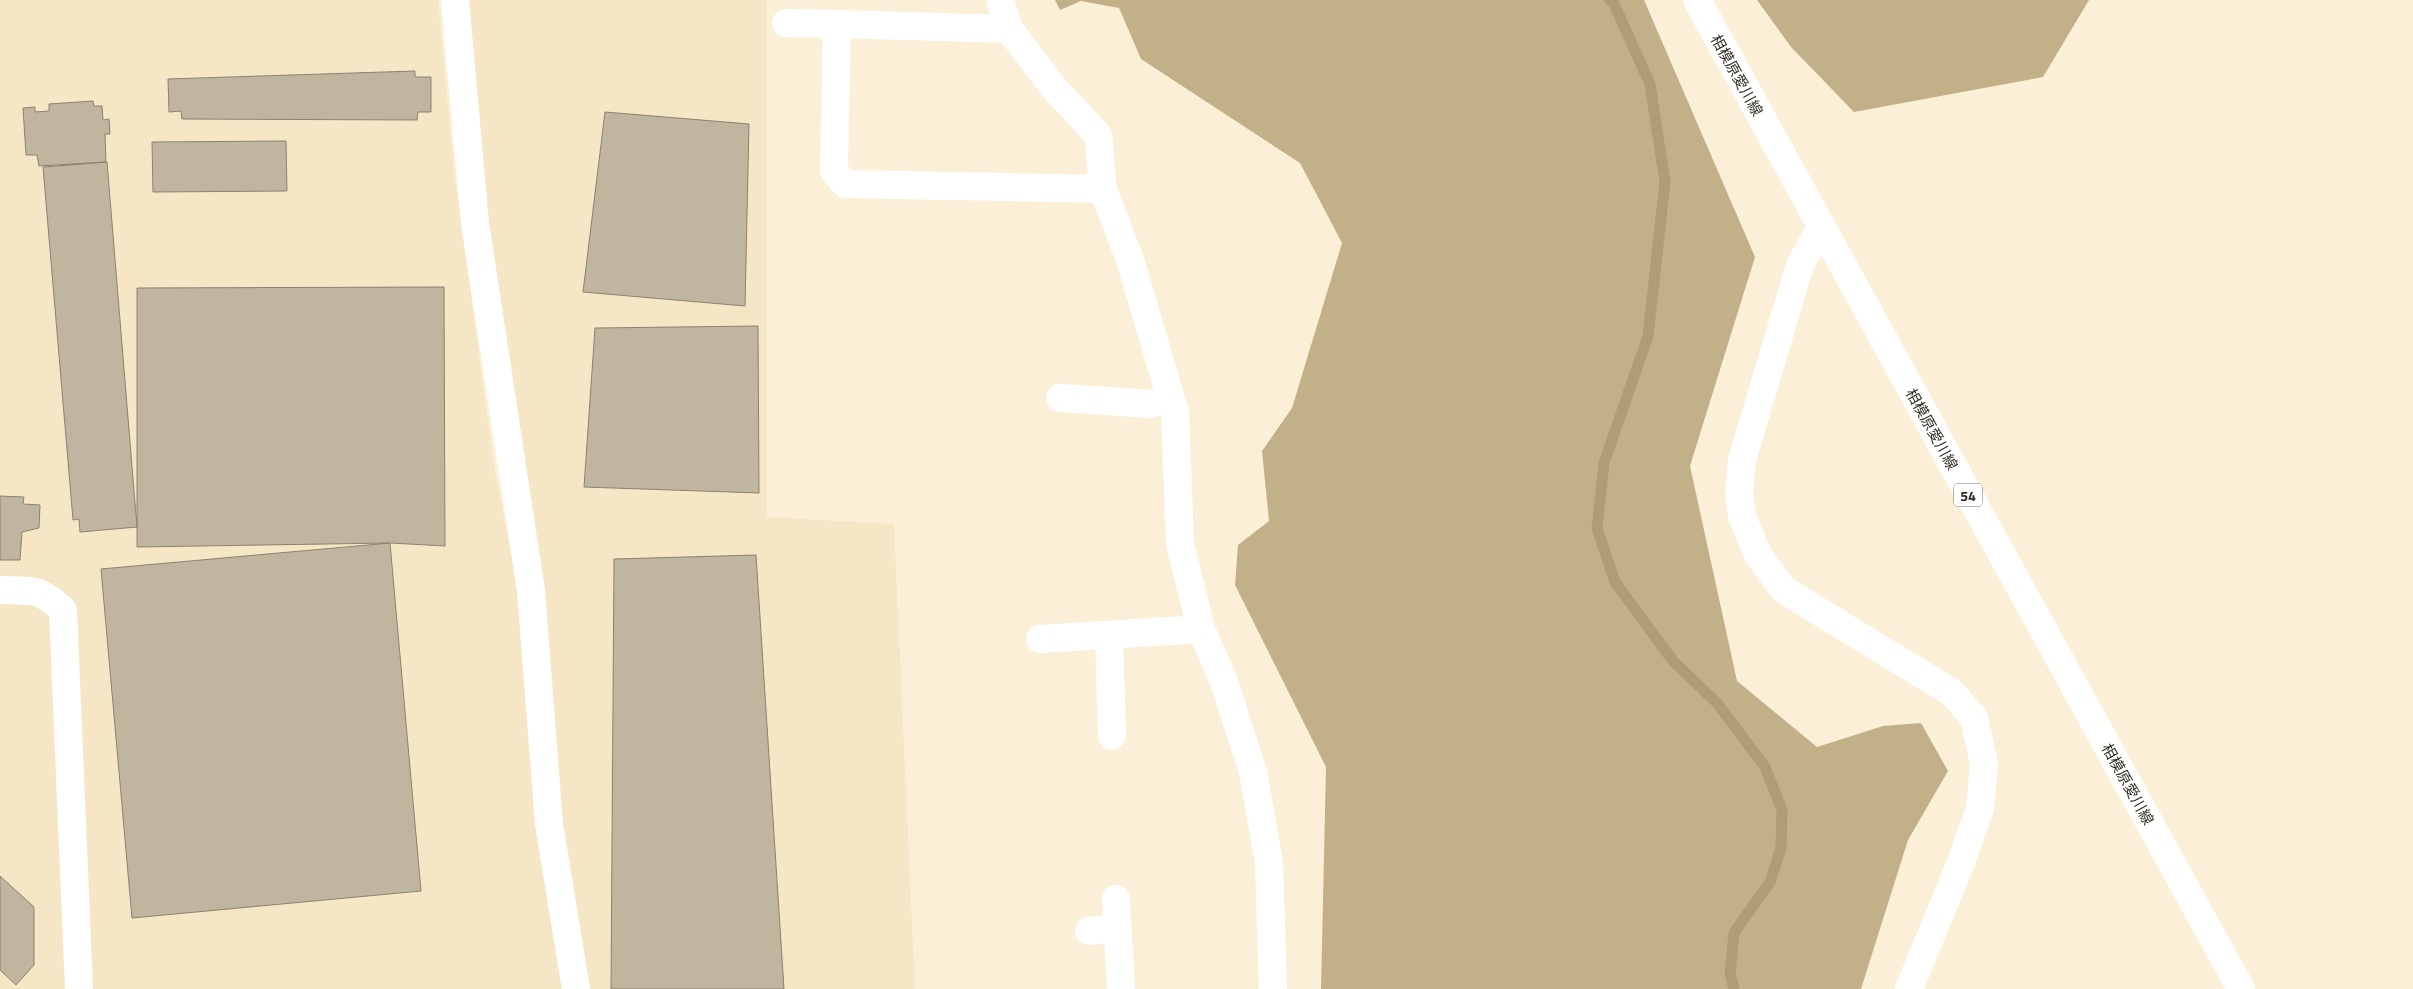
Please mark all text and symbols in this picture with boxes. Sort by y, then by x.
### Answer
street label: 相模原愛川線 [1705,30,1769,120]
street label: 相模原愛川線 [1900,384,1964,474]
road number: 54 [1954,484,1982,506]
street label: 相模原愛川線 [2096,739,2160,829]

